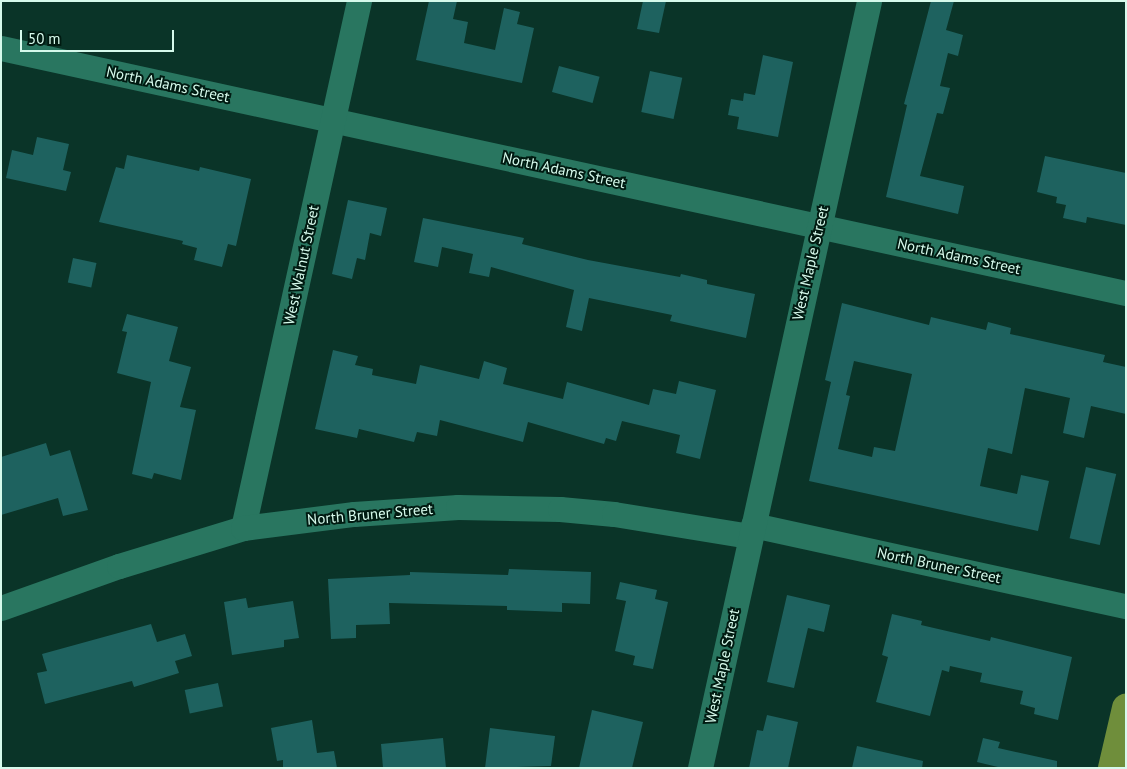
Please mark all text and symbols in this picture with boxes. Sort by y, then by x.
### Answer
scale bar [22,20,176,52]
text: 50 m [28,29,61,48]
street label: North Adams Street [104,62,232,106]
street label: North Adams Street [500,148,628,192]
street label: West Walnut Street [280,203,322,327]
street label: West Maple Street [788,204,832,322]
street label: North Adams Street [895,234,1023,278]
street label: North Bruner Street [306,500,434,528]
street label: North Bruner Street [875,543,1003,587]
street label: West Maple Street [701,607,743,725]

